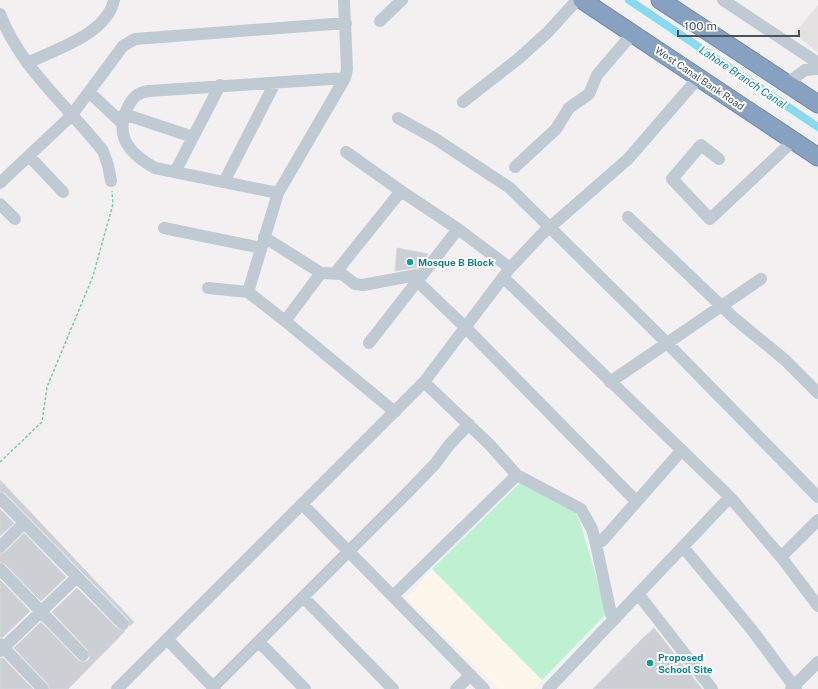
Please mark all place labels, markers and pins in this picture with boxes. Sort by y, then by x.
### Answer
place label: Mosque B Block [418,256,494,268]
marker: Mosque B Block [405,257,415,267]
place label: Proposed School Site [658,651,713,675]
marker: Proposed School Site [645,658,655,668]

